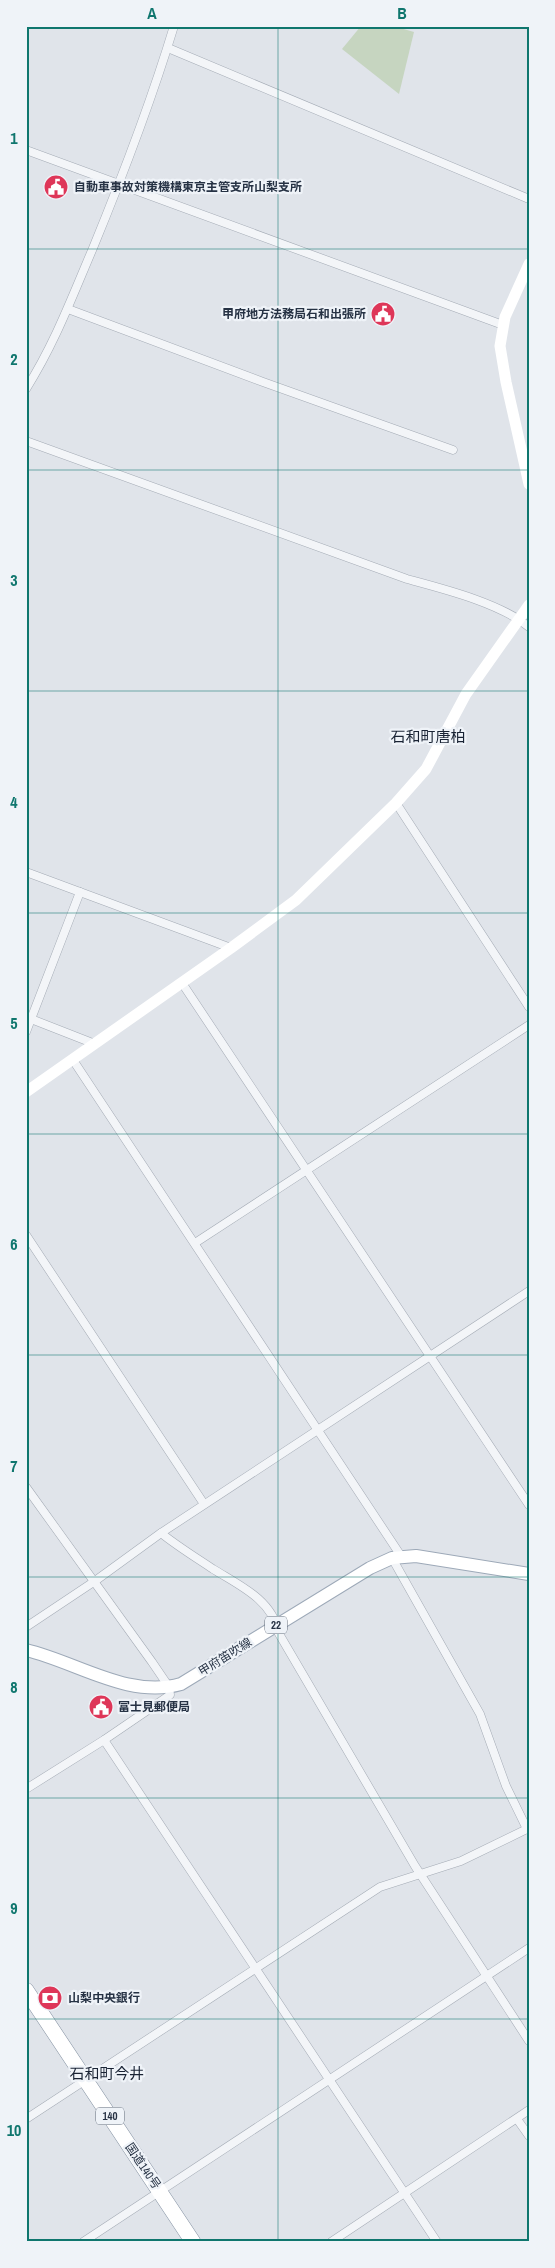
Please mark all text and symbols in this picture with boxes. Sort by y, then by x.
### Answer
text: A [147,2,157,24]
text: B [397,2,407,24]
text: 1 [10,127,18,149]
public building icon: 自動車事故対策機構東京主管支所山梨支所 [43,174,69,200]
place label: 自動車事故対策機構東京主管支所山梨支所 [74,179,302,195]
public building icon: 甲府地方法務局石和出張所 [370,301,396,327]
place label: 甲府地方法務局石和出張所 [222,306,366,322]
text: 2 [10,348,18,370]
text: 3 [10,569,18,591]
district label: 石和町唐柏 [390,726,466,747]
text: 4 [10,791,18,813]
text: 5 [10,1012,18,1034]
text: 6 [10,1233,18,1255]
text: 7 [10,1455,18,1477]
road number: 22 [265,1616,287,1634]
street label: 甲府笛吹線 [195,1634,255,1680]
text: 8 [10,1676,18,1698]
public building icon: 富士見郵便局 [88,1694,114,1720]
place label: 富士見郵便局 [118,1699,190,1715]
text: 9 [10,1897,18,1919]
bank icon: 山梨中央銀行 [37,1985,63,2011]
place label: 山梨中央銀行 [68,1990,140,2006]
district label: 石和町今井 [69,2063,145,2084]
road number: 140 [96,2108,124,2124]
text: 10 [7,2119,21,2141]
street label: 国道140号 [122,2140,164,2192]

